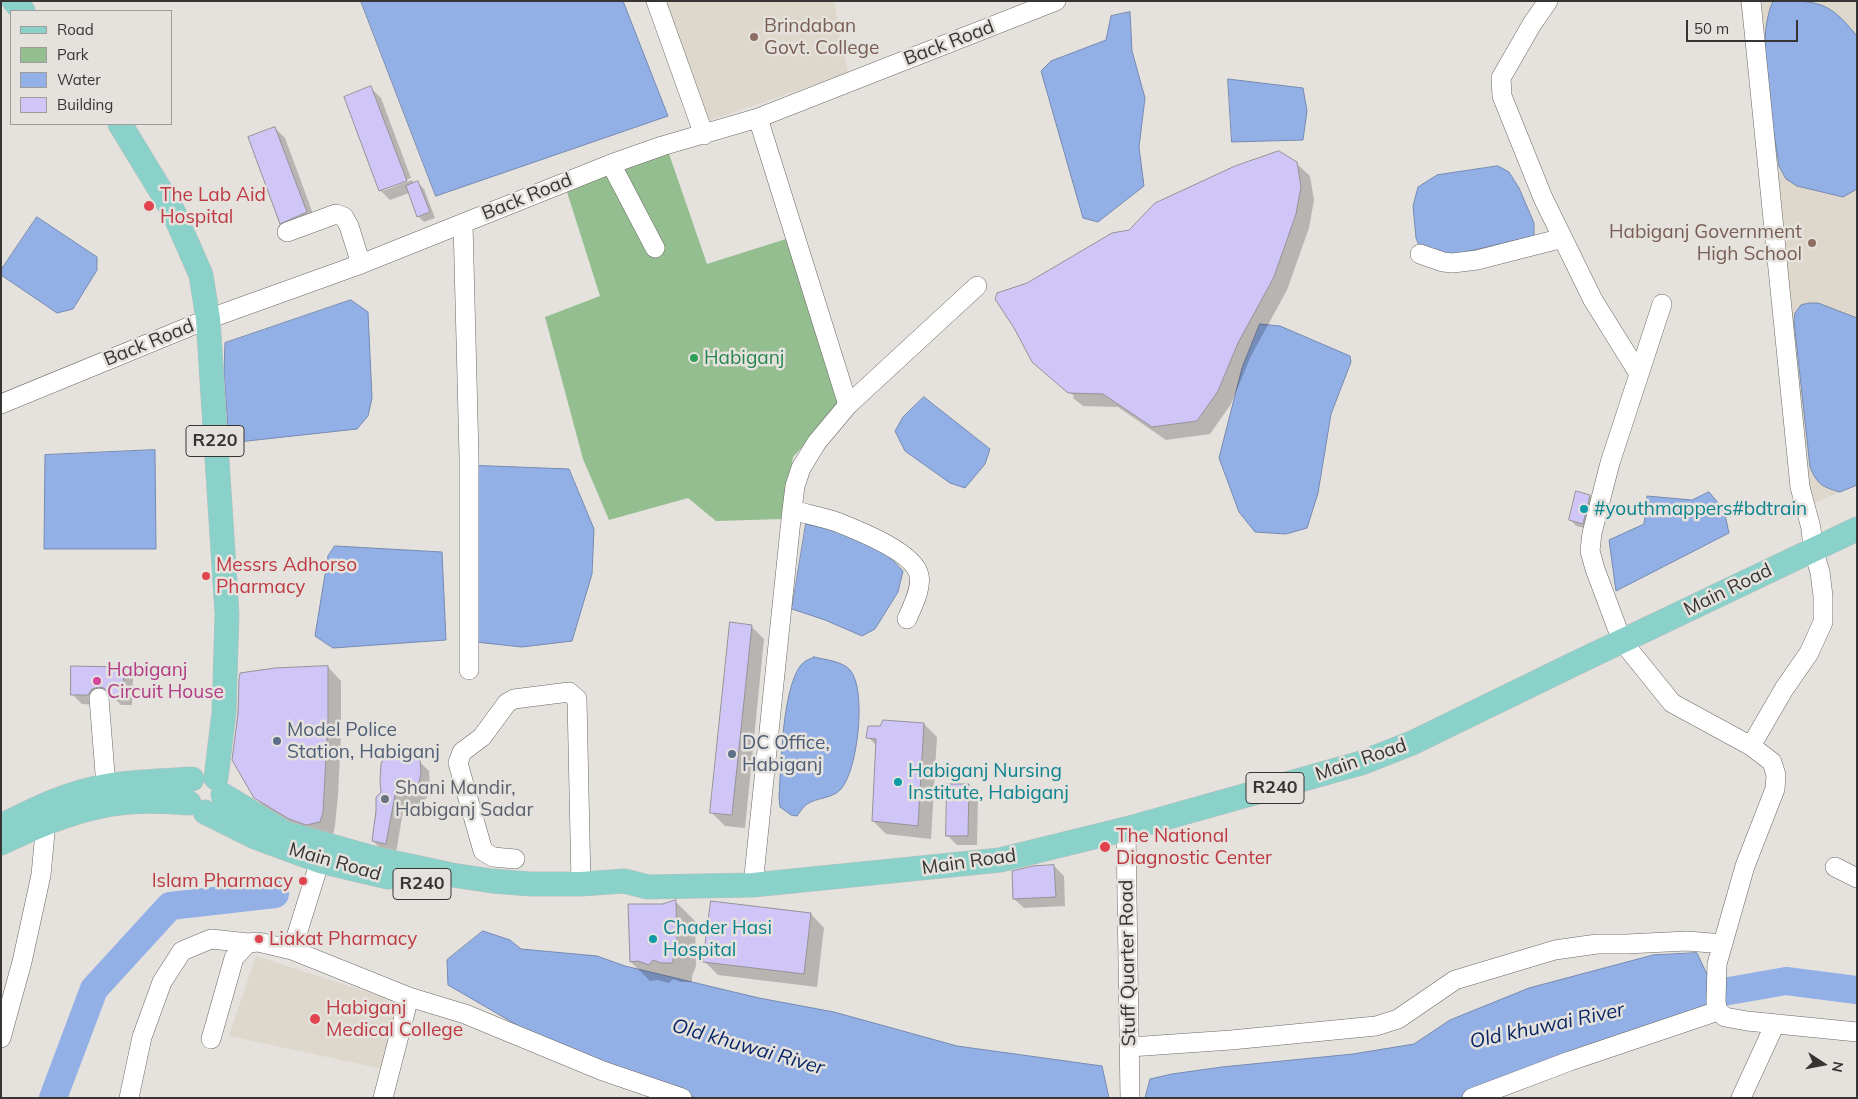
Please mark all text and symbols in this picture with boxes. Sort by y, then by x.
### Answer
legend [10,10,172,125]
scale bar [1688,10,1800,42]
place label: Brindaban Govt. College [764,15,879,59]
street label: Back Road [901,15,997,71]
text: 50 m [1694,19,1729,38]
text: Road [57,20,94,39]
marker: Brindaban Govt. College [748,31,760,43]
text: Park [57,45,89,64]
text: Water [57,70,101,89]
text: Building [57,95,113,114]
street label: Back Road [479,169,575,225]
place label: The Lab Aid Hospital [160,184,266,228]
marker: The Lab Aid Hospital [142,199,156,213]
place label: Habiganj Government High School [1609,221,1802,265]
marker: Habiganj Government High School [1806,237,1818,249]
street label: Back Road [101,315,197,371]
place label: Habiganj [704,347,784,369]
marker: Habiganj [688,352,700,364]
road number: R220 [186,426,244,456]
place label: #youthmappers#bdtrain [1594,498,1807,520]
marker: #youthmappers#bdtrain [1578,503,1590,515]
place label: Messrs Adhorso Pharmacy [216,554,357,598]
street label: Main Road [1680,559,1776,621]
marker: Messrs Adhorso Pharmacy [200,570,212,582]
place label: Habiganj Circuit House [107,659,224,703]
marker: Habiganj Circuit House [91,675,103,687]
place label: Model Police Station, Habiganj [287,719,440,763]
place label: DC Office, Habiganj [742,732,830,776]
street label: Main Road [1312,734,1410,786]
marker: Model Police Station, Habiganj [271,735,283,747]
marker: DC Office, Habiganj [726,748,738,760]
place label: Habiganj Nursing Institute, Habiganj [908,760,1069,804]
road number: R240 [1246,772,1304,804]
marker: Habiganj Nursing Institute, Habiganj [892,776,904,788]
place label: Shani Mandir, Habiganj Sadar [395,777,533,821]
marker: Shani Mandir, Habiganj Sadar [379,793,391,805]
place label: The National Diagnostic Center [1116,825,1272,869]
street label: Main Road [286,838,384,886]
marker: The National Diagnostic Center [1098,840,1112,854]
street label: Main Road [920,844,1018,880]
road number: R240 [393,869,451,900]
place label: Islam Pharmacy [152,870,293,892]
marker: Islam Pharmacy [297,875,309,887]
street label: Stuff Quarter Road [1115,879,1141,1047]
place label: Chader Hasi Hospital [663,917,772,961]
place label: Liakat Pharmacy [269,928,417,950]
marker: Liakat Pharmacy [253,933,265,945]
marker: Chader Hasi Hospital [647,933,659,945]
place label: Habiganj Medical College [326,997,463,1041]
water label: Old khuwai River [1468,998,1626,1054]
marker: Habiganj Medical College [308,1012,322,1026]
water label: Old khuwai River [669,1014,827,1080]
north arrow [1798,1039,1848,1089]
text: N [1828,1060,1848,1074]

